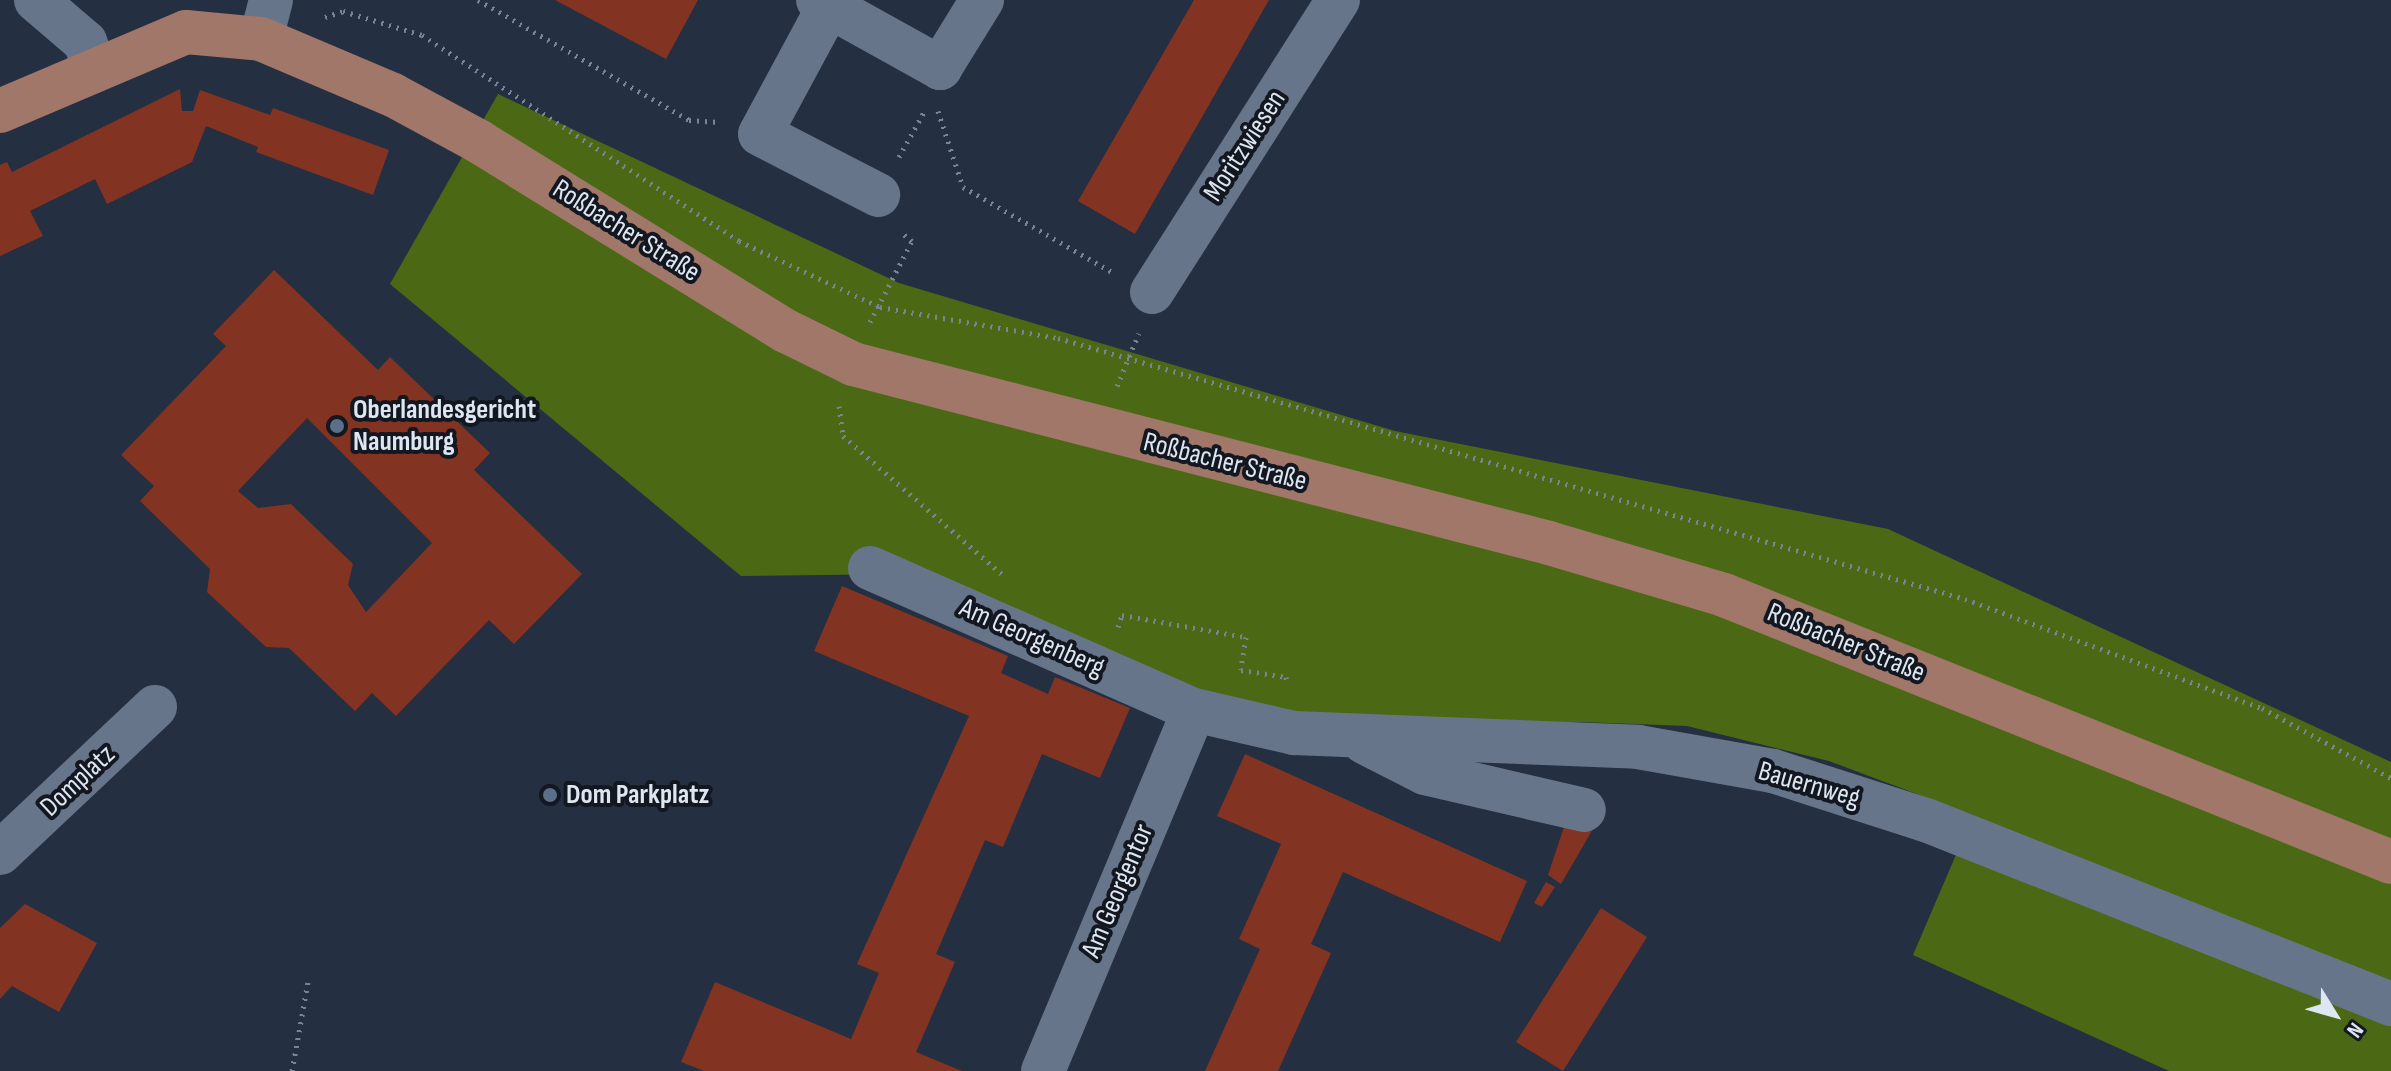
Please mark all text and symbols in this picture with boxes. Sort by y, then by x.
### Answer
street label: Moritzwiesen [1197,84,1293,208]
street label: Roßbacher Straße [546,172,706,290]
place label: Oberlandesgericht Naumburg [353,393,536,459]
marker: Oberlandesgericht Naumburg [328,417,346,435]
street label: Roßbacher Straße [1140,425,1310,499]
street label: Am Georgenberg [954,591,1110,685]
street label: Roßbacher Straße [1762,596,1930,690]
street label: Domplatz [34,738,122,824]
street label: Bauernweg [1754,754,1864,816]
place label: Dom Parkplatz [566,778,709,812]
marker: Dom Parkplatz [541,786,559,804]
street label: Am Georgentor [1075,819,1161,963]
north arrow [2295,975,2375,1055]
text: N [2340,1017,2369,1043]

